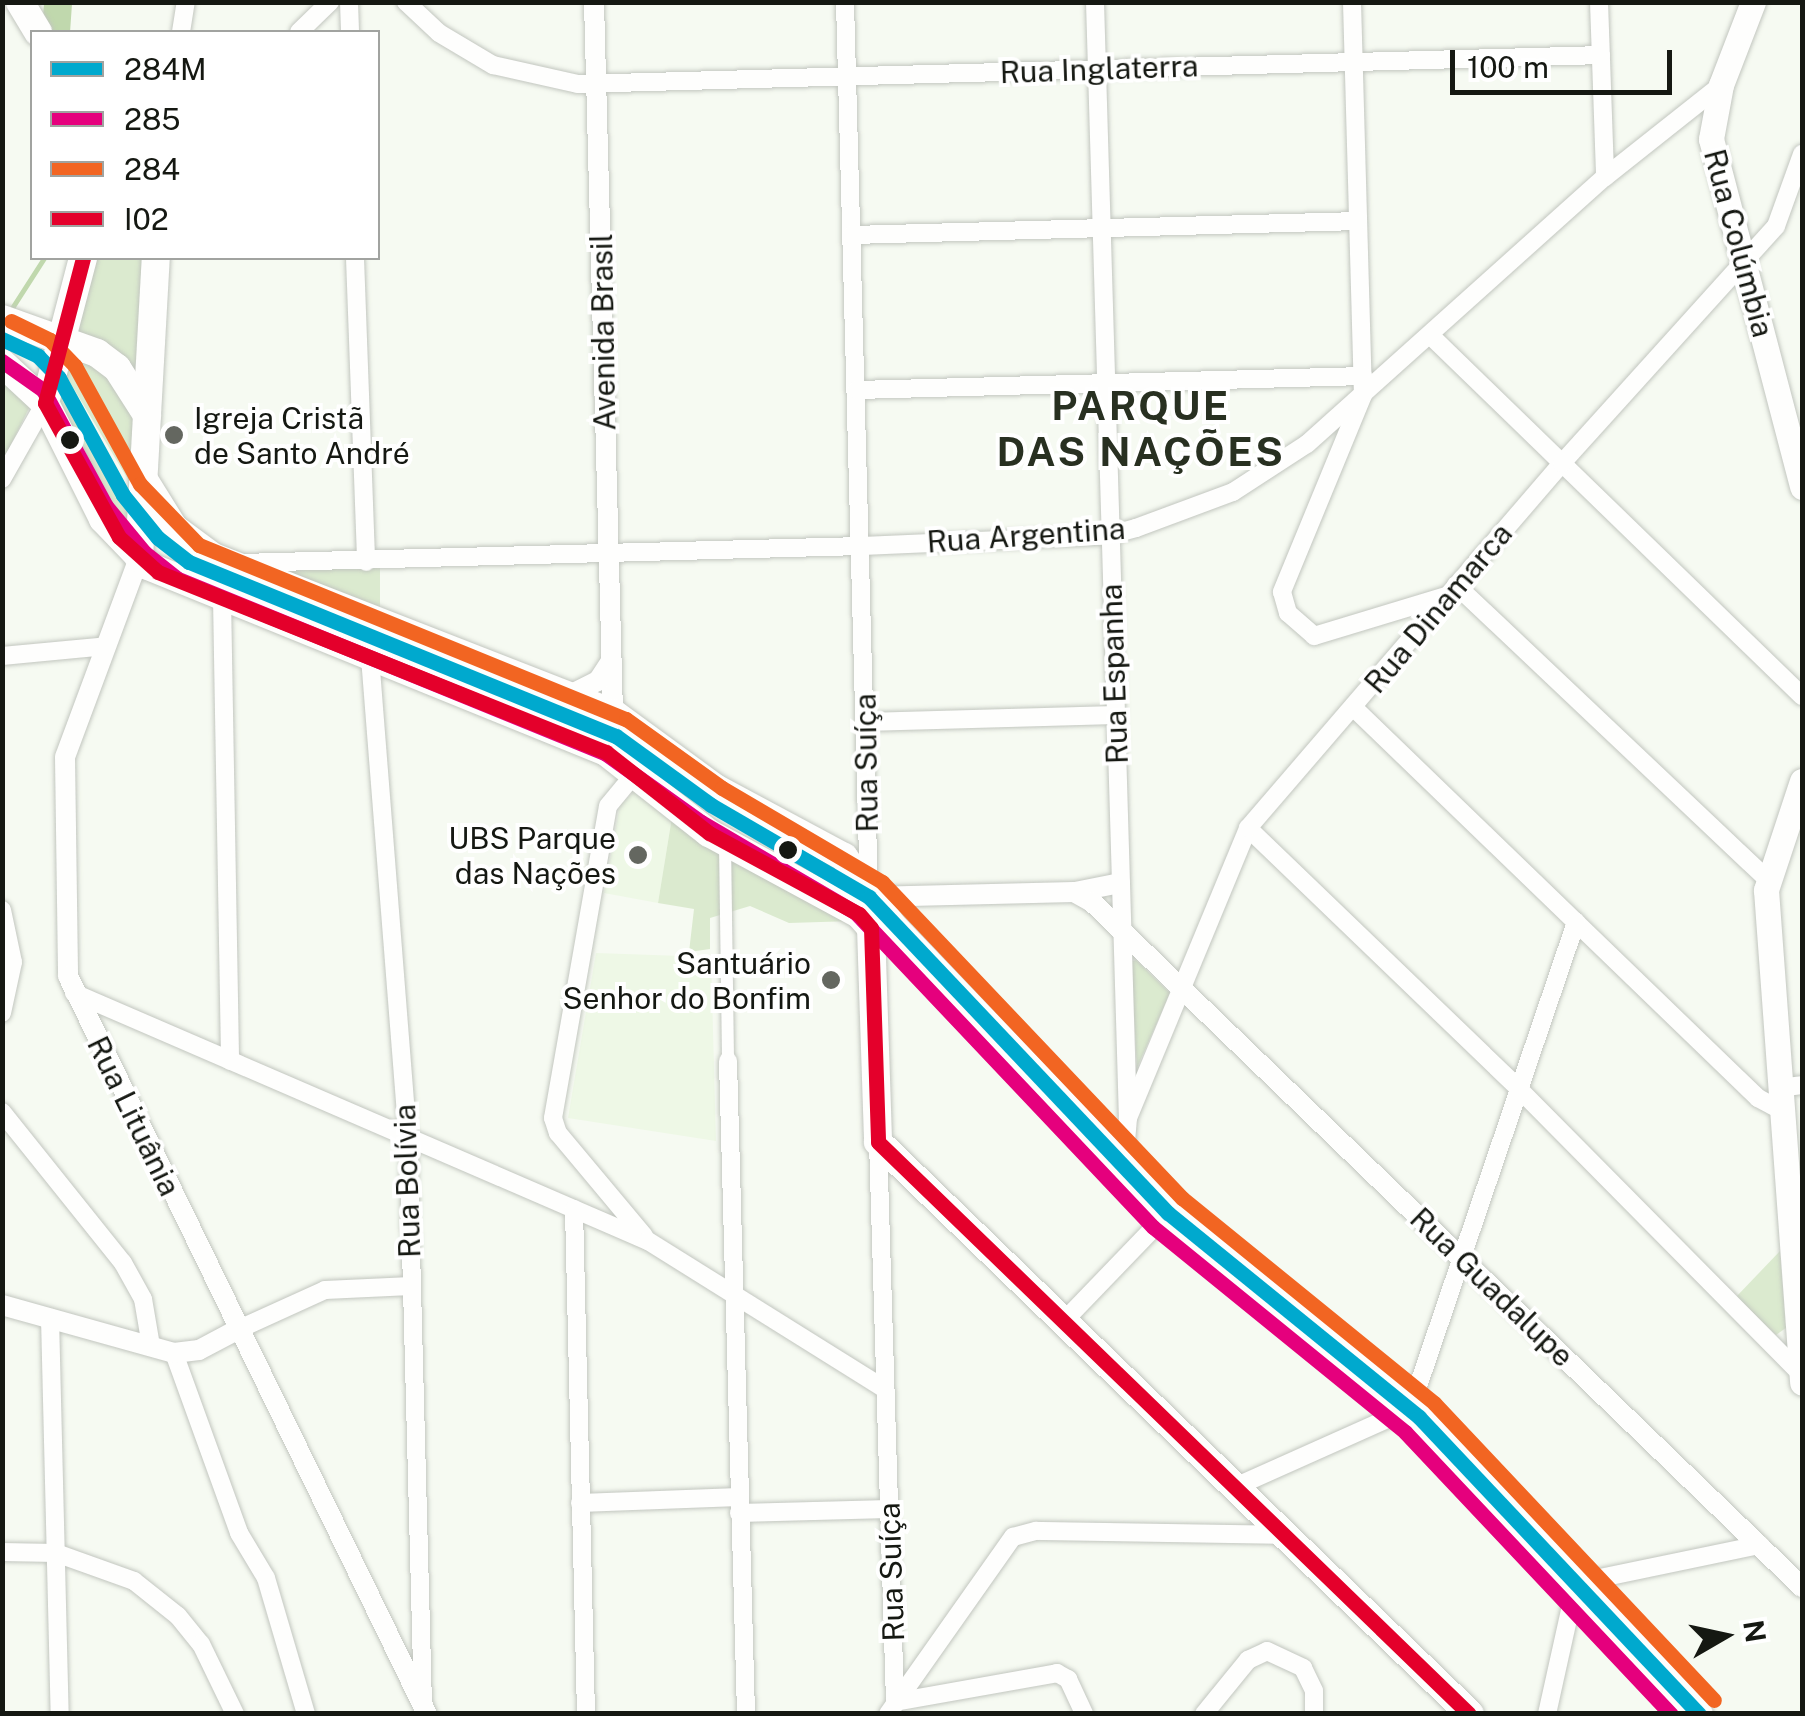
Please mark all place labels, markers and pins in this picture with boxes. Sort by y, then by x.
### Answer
place label: Igreja Cristã de Santo André [194,400,410,470]
marker: Igreja Cristã de Santo André [163,424,185,446]
unlabelled marker [60,430,80,450]
place label: UBS Parque das Nações [448,820,616,890]
unlabelled marker [778,840,798,860]
marker: UBS Parque das Nações [625,842,651,868]
place label: Santuário Senhor do Bonfim [562,945,811,1016]
marker: Santuário Senhor do Bonfim [820,969,842,991]

